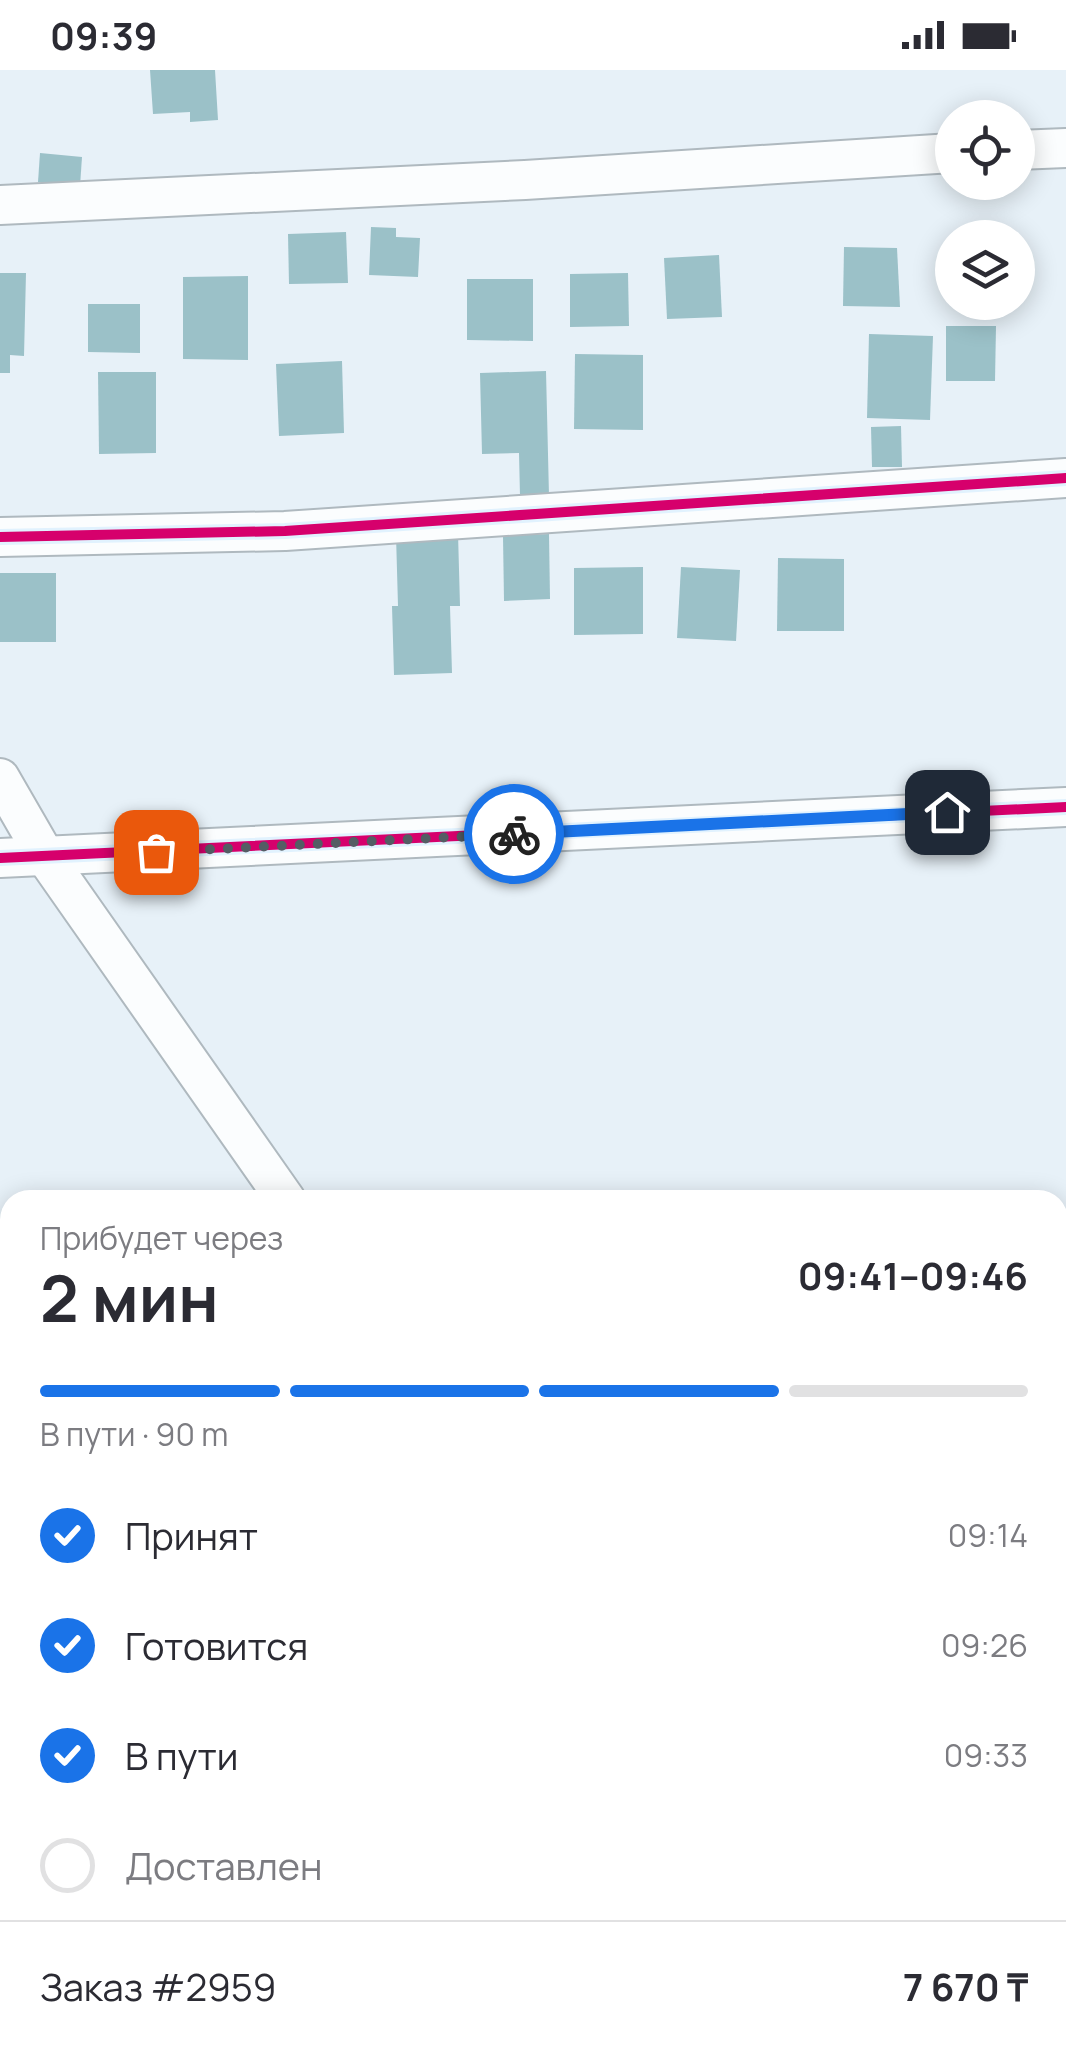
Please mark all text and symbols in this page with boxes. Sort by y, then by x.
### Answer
text: 09:39 [50,9,157,61]
map controls [935,100,1035,320]
button: locate [935,100,1035,200]
button: layers [935,220,1035,320]
pin [905,770,990,855]
courier [464,784,564,884]
icon: home [920,785,975,840]
icon: bike [487,807,542,862]
pin [114,810,199,895]
icon: bag [129,825,184,880]
text: Прибудет через [40,1216,283,1260]
text: 09:41–09:46 [798,1249,1028,1301]
text: 2 мин [40,1253,219,1342]
text: В пути · 90 m [40,1412,228,1456]
icon: check [40,1508,95,1563]
text: Принят [125,1509,258,1561]
text: 09:14 [948,1513,1028,1557]
icon: check [40,1618,95,1673]
text: Готовится [125,1619,308,1671]
text: 09:26 [941,1623,1028,1667]
icon: check [40,1728,95,1783]
text: В пути [125,1729,238,1781]
text: 09:33 [944,1733,1028,1777]
text: Доставлен [125,1839,323,1891]
text: Заказ #2959 [40,1960,276,2012]
text: 7 670 ₸ [903,1960,1028,2012]

